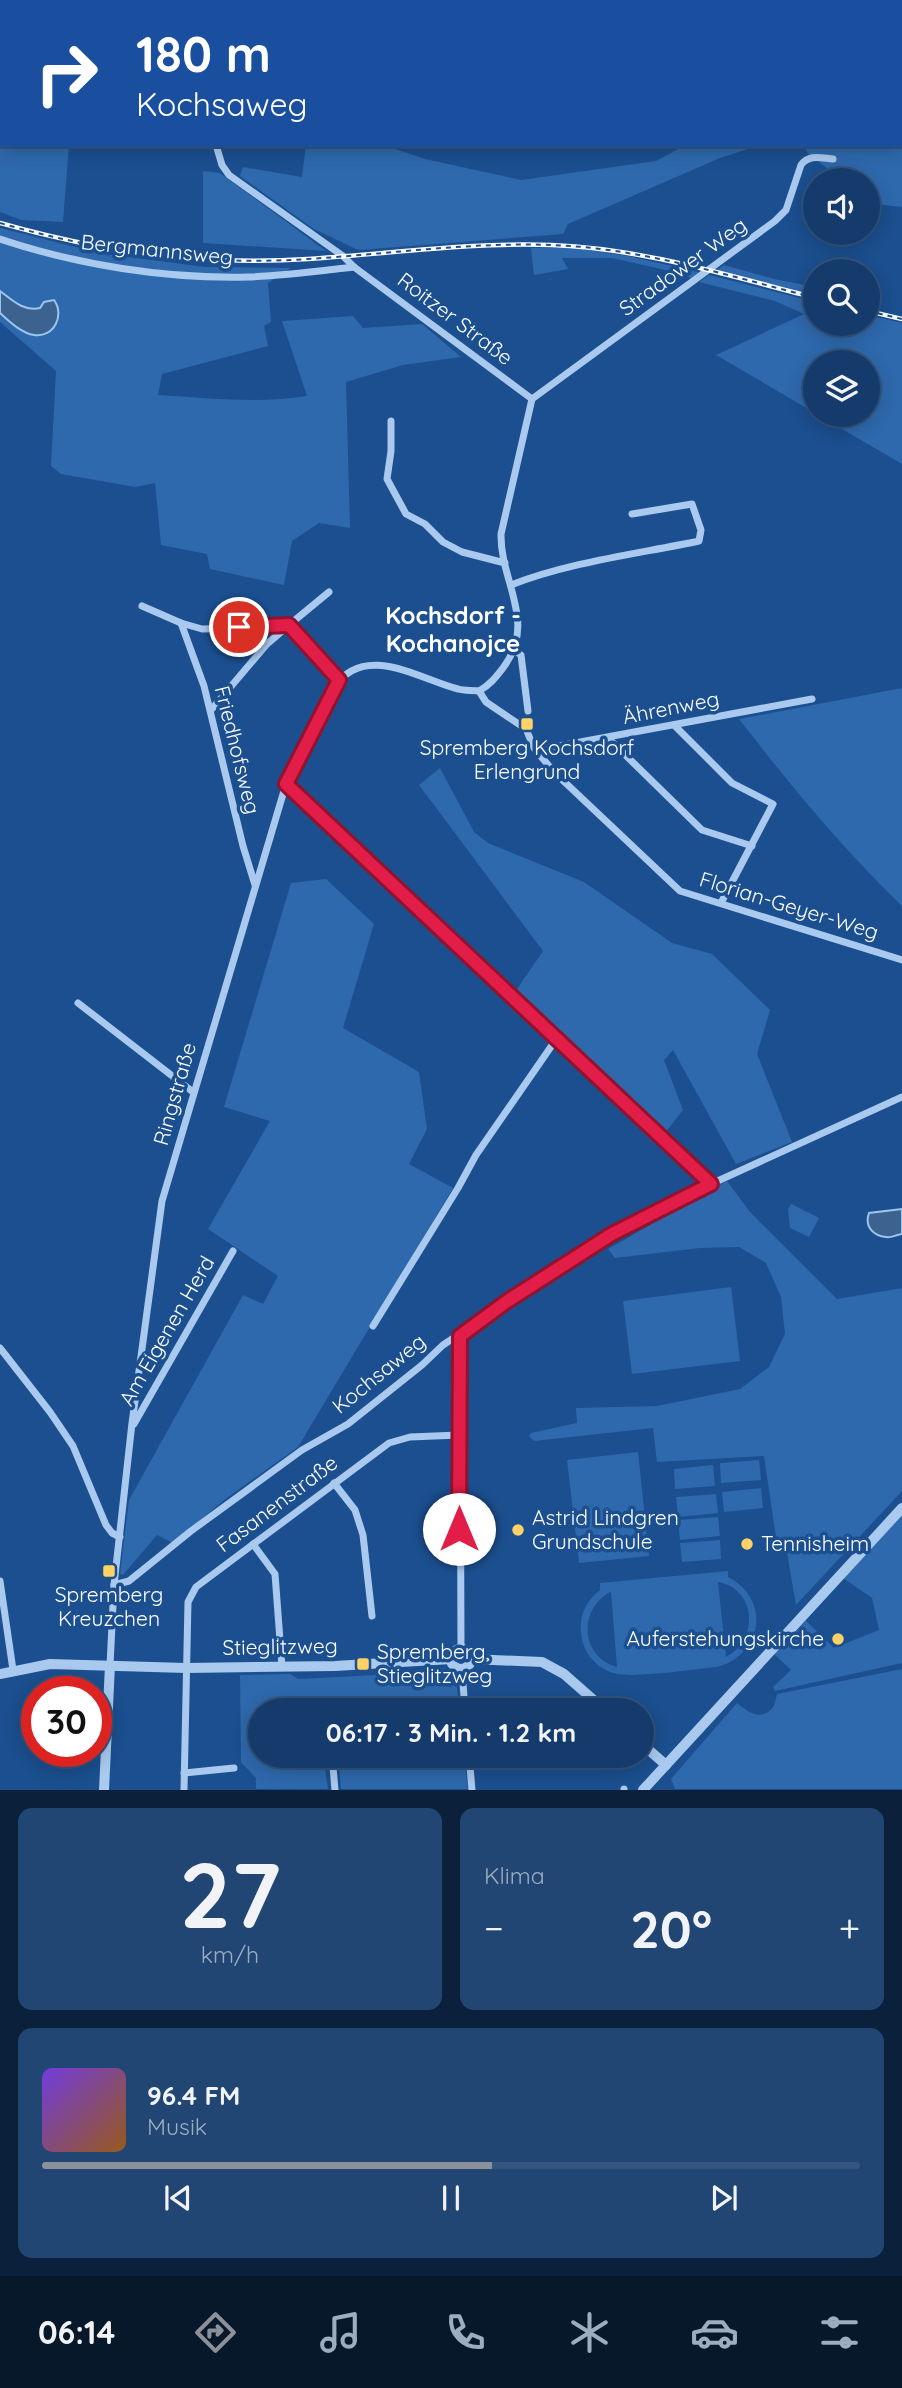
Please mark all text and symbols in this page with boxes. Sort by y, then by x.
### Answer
text: 180 m [136,23,271,84]
icon: right [21,28,112,119]
text: Kochsaweg [136,84,307,124]
map controls [803,168,880,427]
button: sound [803,168,880,245]
street label: Stradower Weg [614,211,751,321]
street label: Bergmannsweg [80,228,235,270]
button: search [803,259,880,336]
street label: Roitzer Straße [393,266,518,370]
button: layers [803,350,880,427]
pin [209,597,269,657]
district label: Kochsdorf - Kochanojce [385,600,521,658]
icon: arrive [220,608,258,646]
street label: Friedhofsweg [209,683,266,817]
street label: Ährenweg [620,685,721,729]
marker: Spremberg Kochsdorf Erlengrund [519,716,535,732]
place label: Spremberg Kochsdorf Erlengrund [420,734,635,784]
street label: Florian-Geyer-Weg [697,865,882,945]
street label: Ringstraße [147,1039,201,1148]
street label: Am Eigenen Herd [113,1251,220,1410]
street label: Kochsaweg [326,1328,430,1419]
street label: Fasanenstraße [211,1449,342,1557]
position arrow [422,1492,496,1566]
place label: Astrid Lindgren Grundschule [532,1504,679,1554]
marker: Astrid Lindgren Grundschule [510,1522,526,1538]
place label: Tennisheim [761,1530,869,1556]
marker: Tennisheim [739,1536,755,1552]
marker: Spremberg Kreuzchen [101,1563,117,1579]
place label: Spremberg Kreuzchen [55,1581,163,1631]
place label: Auferstehungskirche [626,1625,824,1651]
marker: Auferstehungskirche [830,1631,846,1647]
street label: Stieglitzweg [222,1632,338,1660]
place label: Spremberg, Stieglitzweg [377,1638,492,1688]
marker: Spremberg, Stieglitzweg [355,1656,371,1672]
speed limit sign: 30 [21,1676,112,1767]
text: 06:17 · 3 Min. · 1.2 km [326,1716,576,1749]
text: 27 [179,1837,281,1951]
text: Klima [484,1861,545,1890]
text: 20° [630,1896,712,1961]
text: − [484,1904,504,1952]
text: + [839,1904,860,1952]
text: km/h [201,1940,259,1969]
text: 96.4 FM [147,2079,240,2112]
text: Musik [147,2112,207,2141]
icon: previous [159,2179,197,2217]
icon: pause [432,2179,470,2217]
icon: next [705,2179,743,2217]
icon: directions [191,2308,240,2357]
icon: music [316,2308,365,2357]
icon: phone [441,2308,490,2357]
icon: climate [565,2308,614,2357]
icon: car [690,2308,739,2357]
icon: filters [815,2308,864,2357]
text: 06:14 [38,2312,115,2352]

